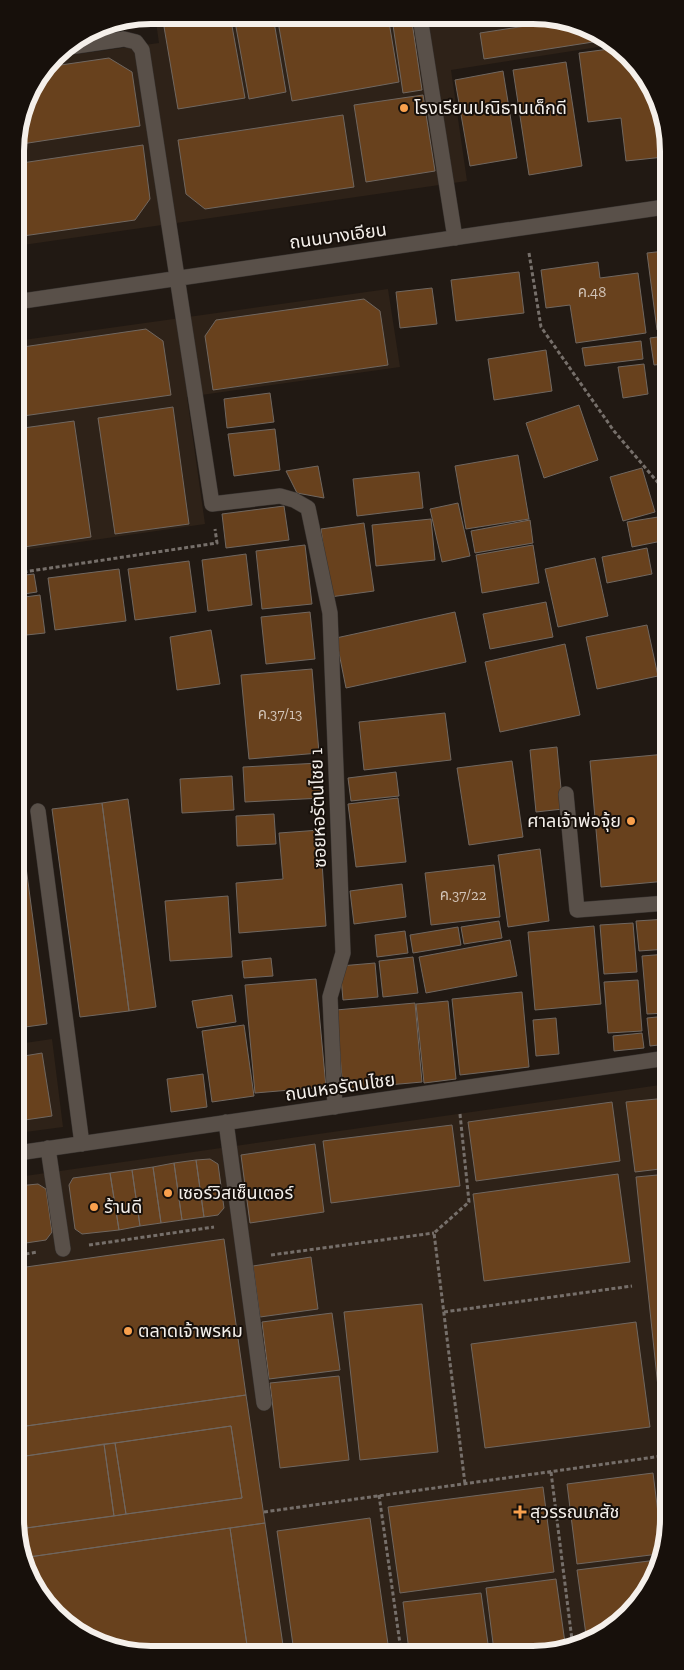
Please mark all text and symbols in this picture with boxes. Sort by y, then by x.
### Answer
place label: โรงเรียนปณิธานเด็กดี [414,97,567,119]
marker: โรงเรียนปณิธานเด็กดี [398,102,410,114]
street label: ถนนบางเอียน [288,218,388,254]
house number: ค.48 [578,283,606,301]
house number: ค.37/13 [258,705,302,723]
street label: ซอยหอรัตนไชย 1 [305,748,331,868]
place label: ศาลเจ้าพ่อจุ้ย [527,810,621,832]
marker: ศาลเจ้าพ่อจุ้ย [625,815,637,827]
house number: ค.37/22 [440,886,487,904]
street label: ถนนหอรัตนไชย [284,1068,396,1106]
place label: เซอร์วิสเซ็นเตอร์ [178,1182,294,1204]
marker: เซอร์วิสเซ็นเตอร์ [162,1187,174,1199]
place label: ร้านดี [104,1196,142,1218]
marker: ร้านดี [88,1201,100,1213]
place label: ตลาดเจ้าพรหม [138,1320,243,1342]
marker: ตลาดเจ้าพรหม [122,1325,134,1337]
place label: สุวรรณเภสัช [530,1501,619,1523]
marker: สุวรรณเภสัช [514,1506,526,1518]

